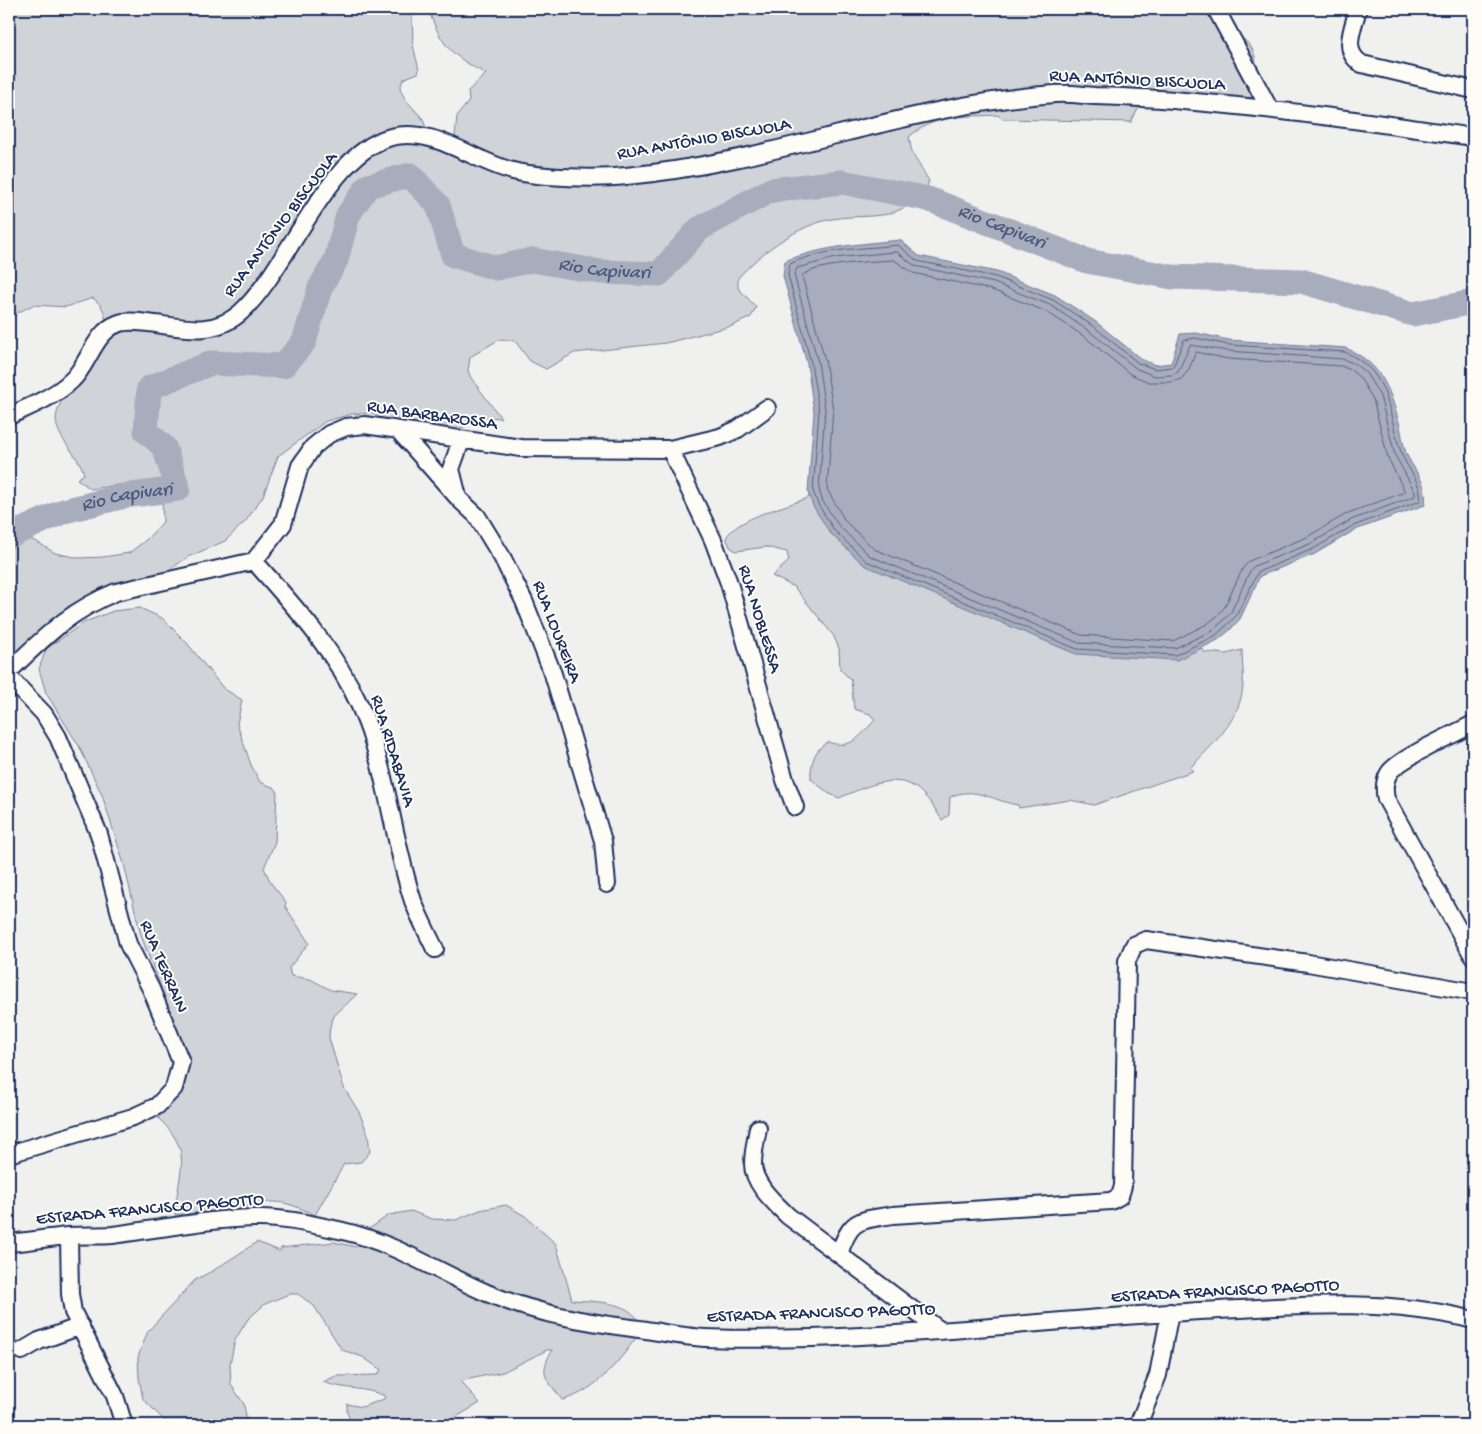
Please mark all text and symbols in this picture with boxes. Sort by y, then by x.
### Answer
street label: RUA ANTÔNIO BISCUOLA [1049,66,1227,96]
street label: RUA ANTÔNIO BISCUOLA [615,114,794,166]
street label: RUA ANTÔNIO BISCUOLA [220,147,343,302]
water label: Rio Capivari [954,200,1051,256]
water label: Rio Capivari [557,253,653,285]
street label: RUA BARBAROSSA [365,396,500,436]
water label: Rio Capivari [79,478,176,518]
street label: RUA NOBLESSA [733,563,786,677]
street label: RUA LOUREIRA [527,578,586,687]
street label: RUA RIDABAVIA [365,693,419,811]
street label: RUA TERRAIN [134,918,192,1016]
street label: ESTRADA FRANCISCO PAGOTTO [35,1190,265,1230]
street label: ESTRADA FRANCISCO PAGOTTO [1110,1276,1340,1308]
street label: ESTRADA FRANCISCO PAGOTTO [706,1300,936,1328]

